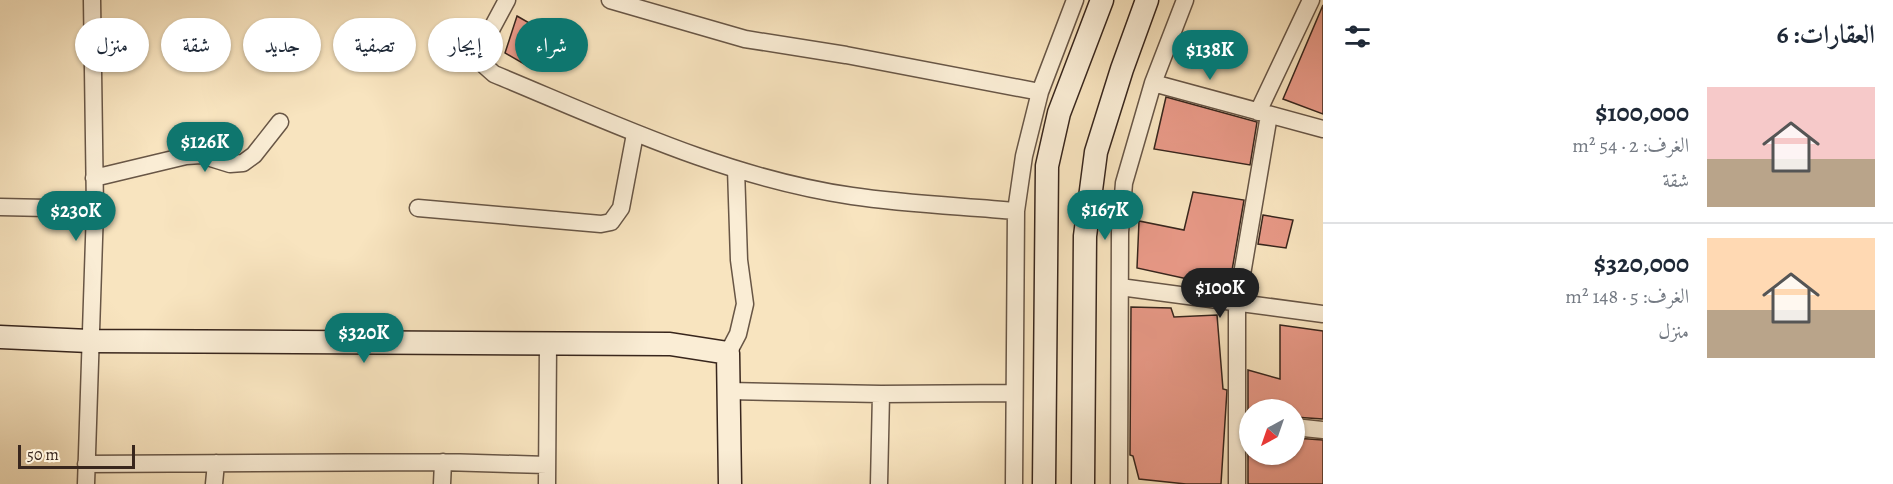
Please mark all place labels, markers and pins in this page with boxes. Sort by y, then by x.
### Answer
pin: $138K [1168,30,1252,81]
pin: $126K [163,122,247,173]
pin: $167K [1063,190,1147,241]
pin: $230K [34,191,118,242]
pin: $100K [1178,268,1262,319]
pin: $320K [322,313,406,364]

